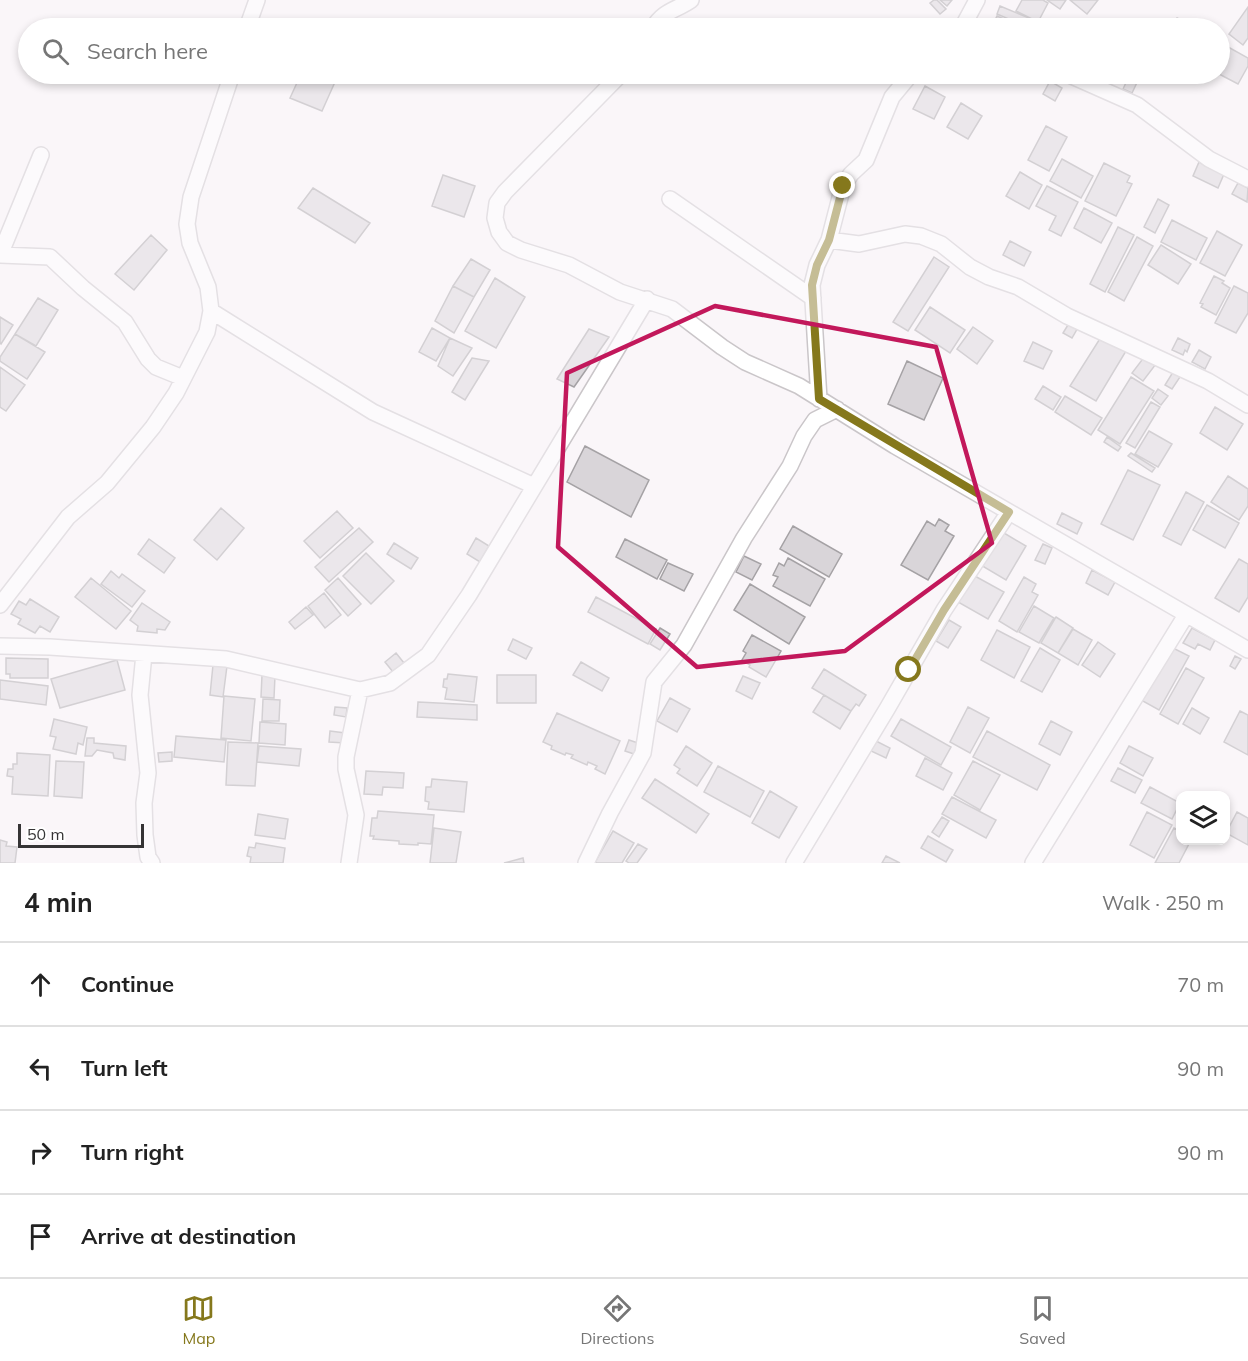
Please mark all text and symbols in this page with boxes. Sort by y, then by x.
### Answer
search box [18,18,1230,84]
icon: search [39,35,72,68]
text: Search here [87,37,208,65]
route end [829,172,855,198]
route start [895,656,921,682]
map controls [1176,791,1230,845]
button: layers [1176,791,1230,845]
scale bar [18,821,144,848]
text: 50 m [27,824,64,844]
text: 4 min [24,886,93,919]
text: Walk · 250 m [1102,890,1224,915]
icon: ahead [24,968,57,1001]
text: Continue [81,970,174,998]
text: 70 m [1177,972,1224,997]
icon: left [24,1052,57,1085]
text: Turn left [81,1054,168,1082]
text: 90 m [1177,1056,1224,1081]
icon: right [24,1136,57,1169]
text: Turn right [81,1138,184,1166]
text: 90 m [1177,1140,1224,1165]
icon: arrive [24,1220,57,1253]
text: Arrive at destination [81,1222,296,1250]
tab: Map [182,1292,215,1348]
tab: Directions [580,1292,654,1348]
tab: Saved [1019,1292,1066,1348]

